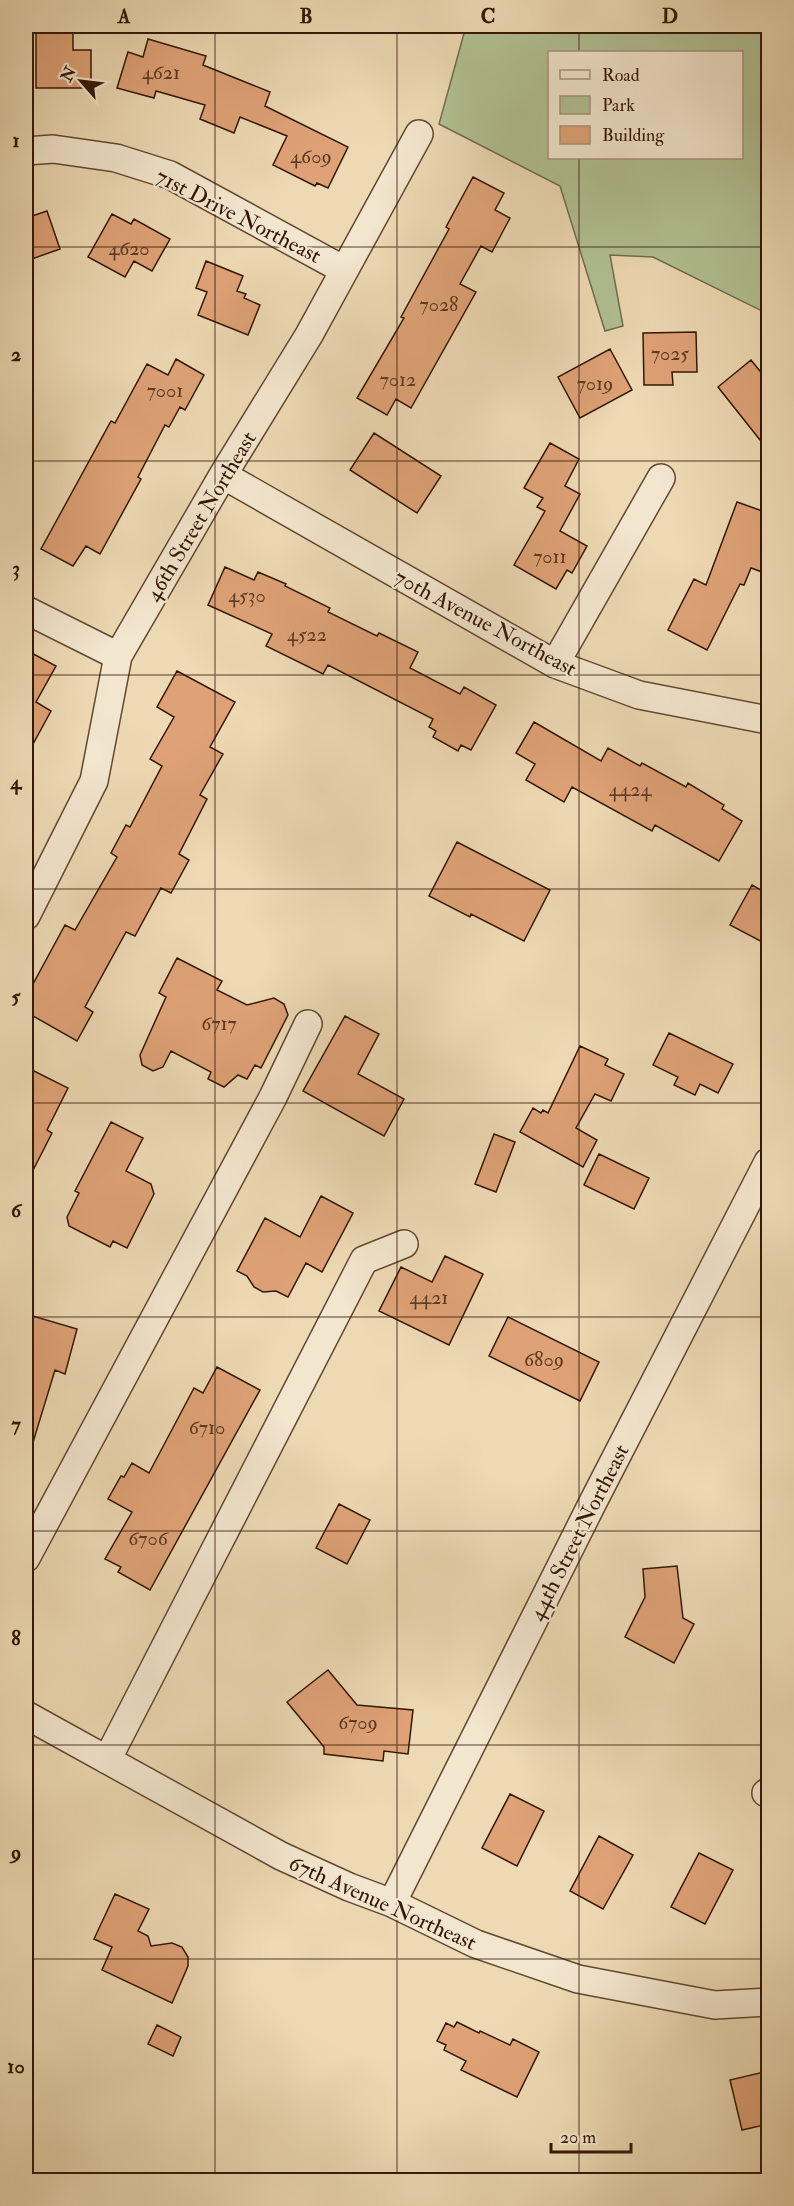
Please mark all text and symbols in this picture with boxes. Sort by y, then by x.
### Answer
text: A [117,4,131,29]
text: B [299,4,313,29]
text: C [481,4,495,29]
text: D [662,4,678,29]
north arrow [51,51,111,111]
legend [548,51,743,159]
house number: 4621 [142,60,180,85]
text: N [56,63,81,86]
text: Road [602,64,640,87]
text: Park [602,94,635,117]
text: Building [602,124,665,147]
text: 1 [12,128,20,153]
house number: 4609 [290,144,332,169]
street label: 71st Drive Northeast [151,162,326,270]
house number: 4620 [108,236,150,261]
house number: 7028 [420,292,458,317]
house number: 7025 [651,341,689,366]
text: 2 [11,342,21,367]
house number: 7012 [380,367,416,392]
house number: 7019 [577,371,613,396]
house number: 7001 [147,378,183,403]
street label: 46th Street Northeast [139,426,263,607]
house number: 7011 [533,544,567,569]
text: 3 [12,556,20,581]
street label: 70th Avenue Northeast [390,563,582,683]
house number: 4530 [228,583,266,608]
house number: 4522 [287,622,327,647]
text: 4 [10,770,23,795]
house number: 4424 [609,777,652,802]
text: 5 [12,984,22,1009]
house number: 6717 [201,1011,237,1036]
text: 6 [11,1198,23,1223]
house number: 4421 [410,1285,448,1310]
house number: 6809 [524,1347,564,1372]
text: 7 [11,1412,21,1437]
house number: 6710 [189,1415,225,1440]
street label: 44th Street Northeast [522,1440,635,1625]
house number: 6706 [128,1526,169,1551]
text: 8 [11,1626,21,1651]
house number: 6709 [338,1710,378,1735]
text: 9 [9,1840,21,1865]
street label: 67th Avenue Northeast [284,1849,481,1957]
text: 10 [7,2054,25,2079]
scale bar [551,2116,630,2154]
text: 20 m [560,2126,596,2149]

